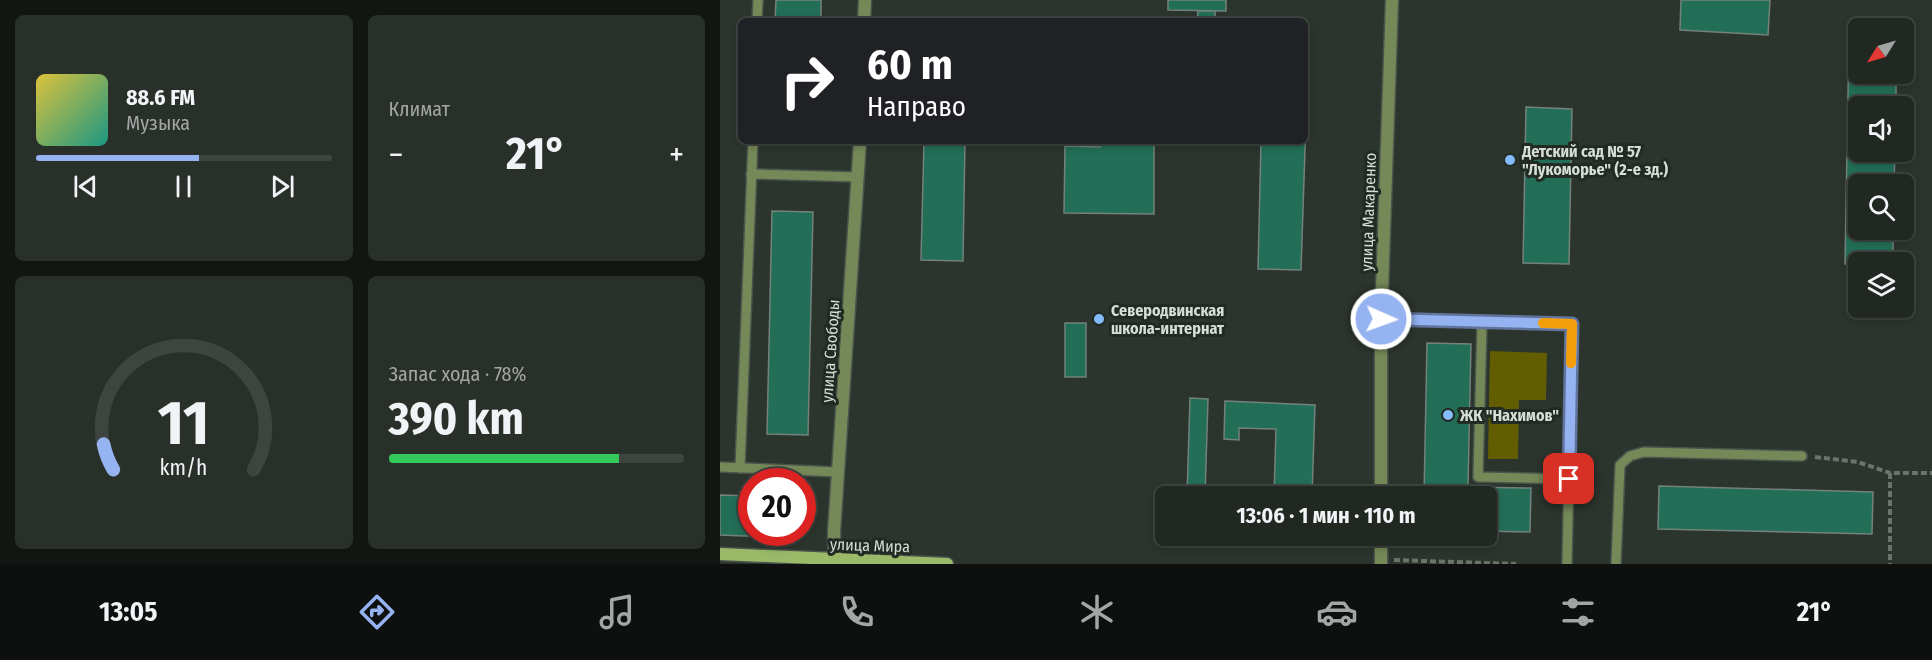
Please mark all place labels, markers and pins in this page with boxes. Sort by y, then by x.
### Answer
place label: Детский сад № 57 "Лукоморье" (2-е зд.) [1521,142,1668,179]
marker: Детский сад № 57 "Лукоморье" (2-е зд.) [1503,153,1517,167]
place label: Северодвинская школа-интернат [1111,301,1224,338]
marker: Северодвинская школа-интернат [1092,312,1106,326]
place label: ЖК "Нахимов" [1459,406,1559,425]
marker: ЖК "Нахимов" [1441,408,1455,422]
pin [1543,453,1594,504]

